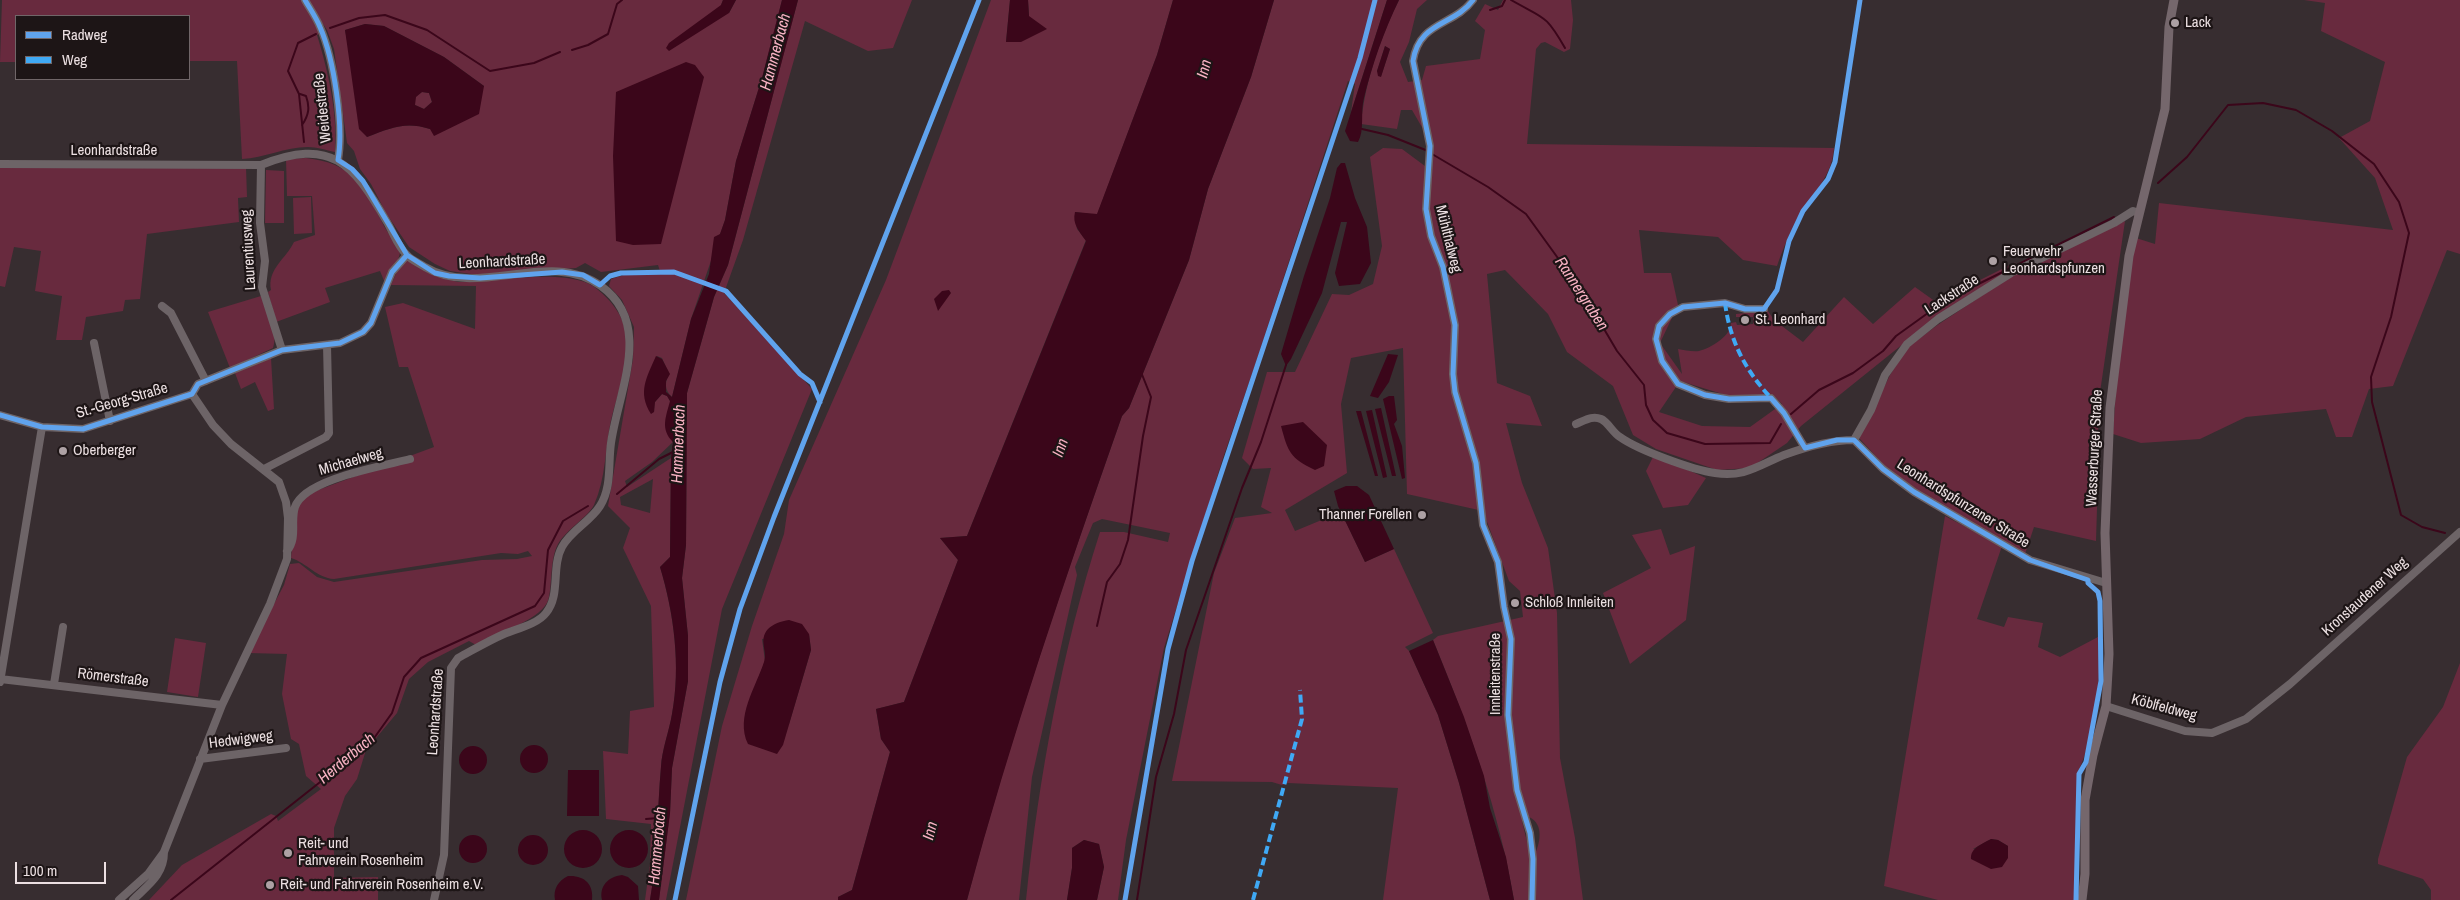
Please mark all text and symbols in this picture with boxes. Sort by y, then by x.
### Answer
water label: Hammerbach [757,11,795,93]
place label: Lack [2185,14,2211,32]
legend [15,15,190,80]
marker: Lack [2169,17,2181,29]
text: Radweg [62,24,107,45]
text: Weg [62,49,87,70]
water label: Inn [1193,58,1217,80]
street label: Weidestraße [310,72,336,144]
street label: Leonhardstraße [71,142,157,160]
street label: Mühlthalweg [1431,203,1465,275]
street label: Laurentiusweg [238,209,260,291]
place label: Feuerwehr Leonhardspfunzen [2003,243,2105,278]
street label: Leonhardstraße [458,251,546,273]
water label: Rannergraben [1550,254,1612,334]
marker: Feuerwehr Leonhardspfunzen [1987,255,1999,267]
street label: Lackstraße [1922,271,1982,319]
place label: St. Leonhard [1755,311,1825,329]
marker: St. Leonhard [1739,314,1751,326]
street label: St.-Georg-Straße [74,379,170,423]
street label: Wasserburger Straße [2083,389,2107,507]
water label: Hammerbach [668,404,690,484]
water label: Inn [1049,436,1073,460]
place label: Oberberger [73,442,136,460]
street label: Michaelweg [317,444,385,480]
marker: Oberberger [57,445,69,457]
street label: Leonhardspfunzener Straße [1893,456,2033,552]
place label: Thanner Forellen [1319,506,1412,524]
marker: Thanner Forellen [1416,509,1428,521]
street label: Kronstaudener Weg [2318,554,2412,640]
place label: Schloß Innleiten [1525,594,1614,612]
marker: Schloß Innleiten [1509,597,1521,609]
street label: Innleitenstraße [1487,633,1505,715]
street label: Römerstraße [76,665,150,691]
street label: Leonhardstraße [424,668,448,756]
street label: Köblfeldweg [2129,691,2199,725]
street label: Hedwigweg [208,727,274,753]
water label: Herderbach [315,730,379,788]
water label: Hammerbach [645,806,671,886]
water label: Inn [919,820,943,842]
place label: Reit- und Fahrverein Rosenheim [298,835,423,870]
marker: Reit- und Fahrverein Rosenheim [282,847,294,859]
scale bar [18,852,109,884]
text: 100 m [23,860,57,881]
place label: Reit- und Fahrverein Rosenheim e.V. [280,876,483,894]
marker: Reit- und Fahrverein Rosenheim e.V. [264,879,276,891]

